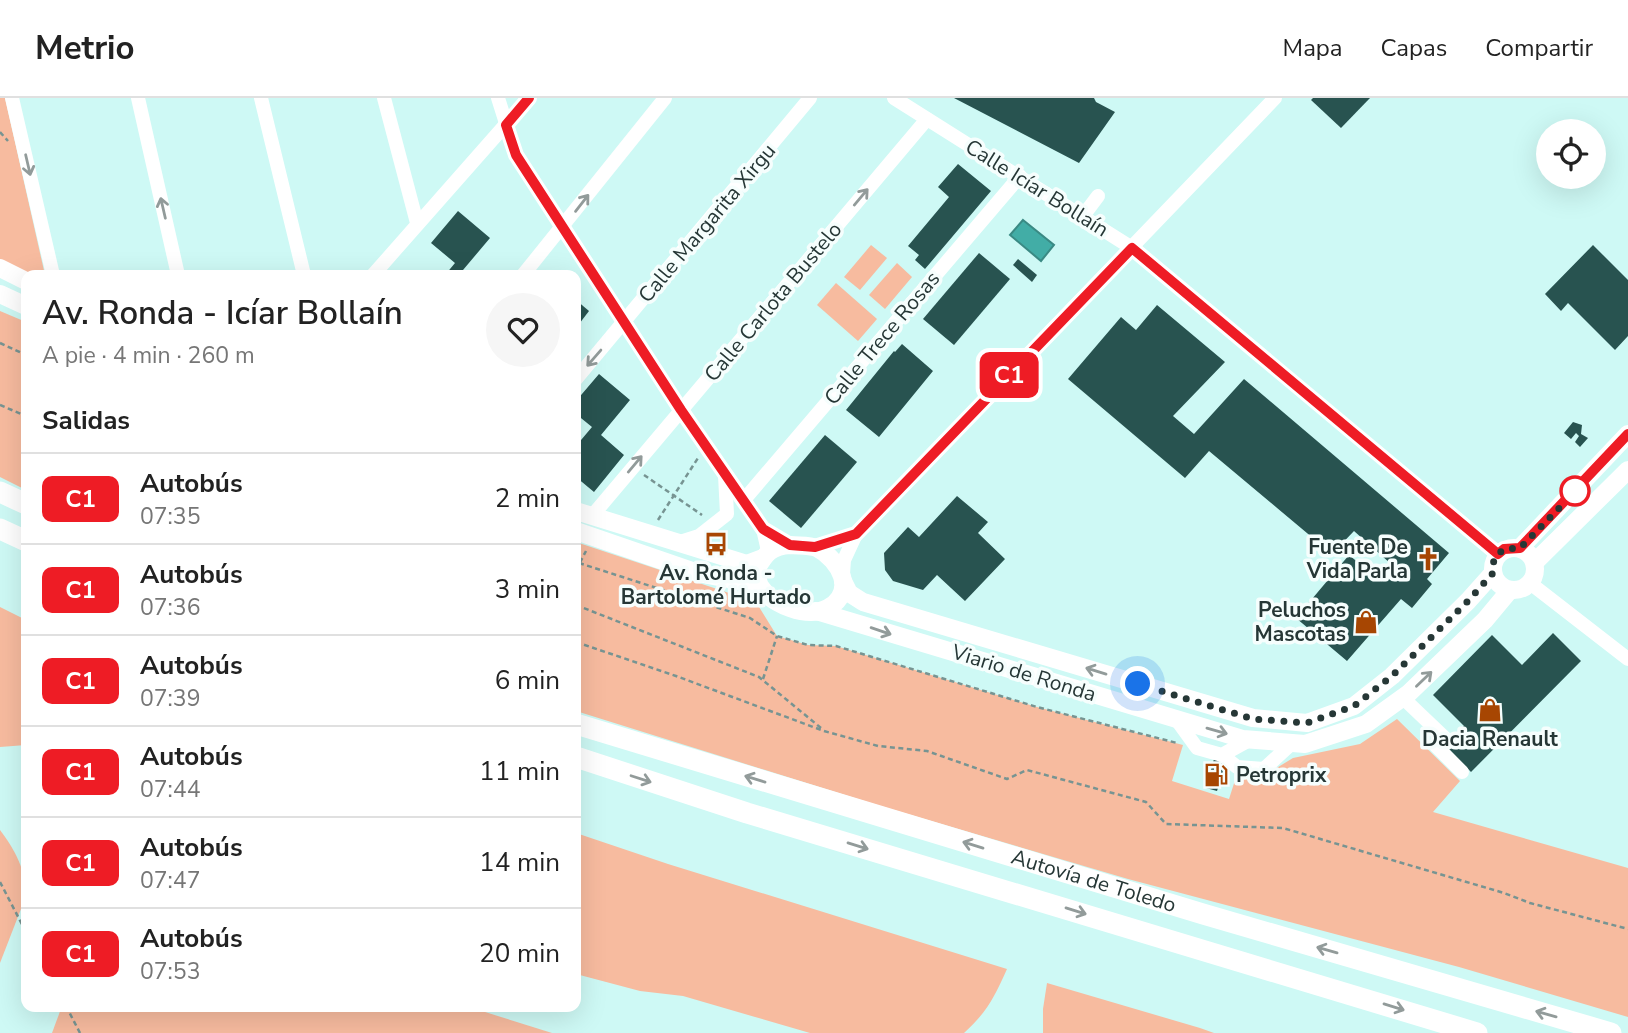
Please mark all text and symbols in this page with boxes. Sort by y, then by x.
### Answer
text: Metrio [35,26,135,71]
text: Mapa [1283,32,1343,64]
text: Capas [1381,32,1447,64]
text: Compartir [1485,32,1593,64]
map controls [1536,119,1606,189]
button: locate [1536,119,1606,189]
street label: Calle Icíar Bollaín [960,133,1114,243]
street label: Calle Margarita Xirgu [632,137,782,309]
one-way arrow [22,153,35,175]
one-way arrow [854,188,869,206]
one-way arrow [575,194,590,213]
one-way arrow [156,197,169,220]
street label: Calle Carlota Bustelo [698,216,848,388]
street label: Calle Trece Rosas [818,265,946,411]
text: Av. Ronda - Icíar Bollaín [42,291,403,336]
button: heart [486,293,560,367]
text: A pie · 4 min · 260 m [42,340,255,371]
one-way arrow [586,348,602,366]
line badge: C1 [978,352,1040,398]
text: C1 [994,359,1024,391]
text: Salidas [42,403,130,438]
one-way arrow [627,455,643,473]
text: Autobús [140,466,243,501]
unlabelled marker [1560,476,1590,506]
text: 2 min [495,481,560,516]
text: C1 [65,483,96,515]
text: 07:35 [140,501,200,532]
bus stop icon: Av. Ronda - Bartolomé Hurtado [702,530,730,558]
place label: Fuente De Vida Parla [1306,533,1408,585]
church icon: Fuente De Vida Parla [1414,545,1442,573]
text: Autobús [140,557,243,592]
place label: Av. Ronda - Bartolomé Hurtado [621,559,811,611]
text: 3 min [495,572,560,607]
text: C1 [65,574,96,606]
text: 07:36 [140,592,200,623]
place label: Peluchos Mascotas [1255,596,1346,648]
shop icon: Peluchos Mascotas [1352,608,1380,636]
one-way arrow [870,626,892,638]
street label: Viario de Ronda [947,637,1100,708]
text: Autobús [140,648,243,683]
text: 6 min [495,663,560,698]
one-way arrow [1085,664,1107,677]
text: C1 [65,665,96,697]
your location [1120,666,1155,701]
one-way arrow [1415,671,1432,688]
text: 07:39 [140,683,200,714]
shop icon: Dacia Renault [1476,696,1504,724]
one-way arrow [1205,725,1227,738]
place label: Dacia Renault [1422,725,1559,753]
text: Autobús [140,739,243,774]
text: 11 min [479,754,560,789]
text: C1 [65,756,96,788]
fuel station icon: Petroprix [1202,761,1230,789]
place label: Petroprix [1236,761,1327,789]
one-way arrow [744,771,766,784]
one-way arrow [629,773,651,786]
text: 07:44 [140,774,200,805]
text: Autobús [140,830,243,865]
one-way arrow [962,837,984,850]
one-way arrow [847,841,869,854]
street label: Autovía de Toledo [1008,843,1180,919]
text: 14 min [479,845,560,880]
text: C1 [65,847,96,879]
text: 07:47 [140,865,200,896]
one-way arrow [1065,906,1087,919]
text: Autobús [140,921,243,956]
text: 20 min [479,936,560,971]
text: C1 [65,938,96,970]
one-way arrow [1317,943,1339,956]
text: 07:53 [140,956,200,987]
one-way arrow [1383,1002,1405,1015]
one-way arrow [1535,1006,1557,1019]

